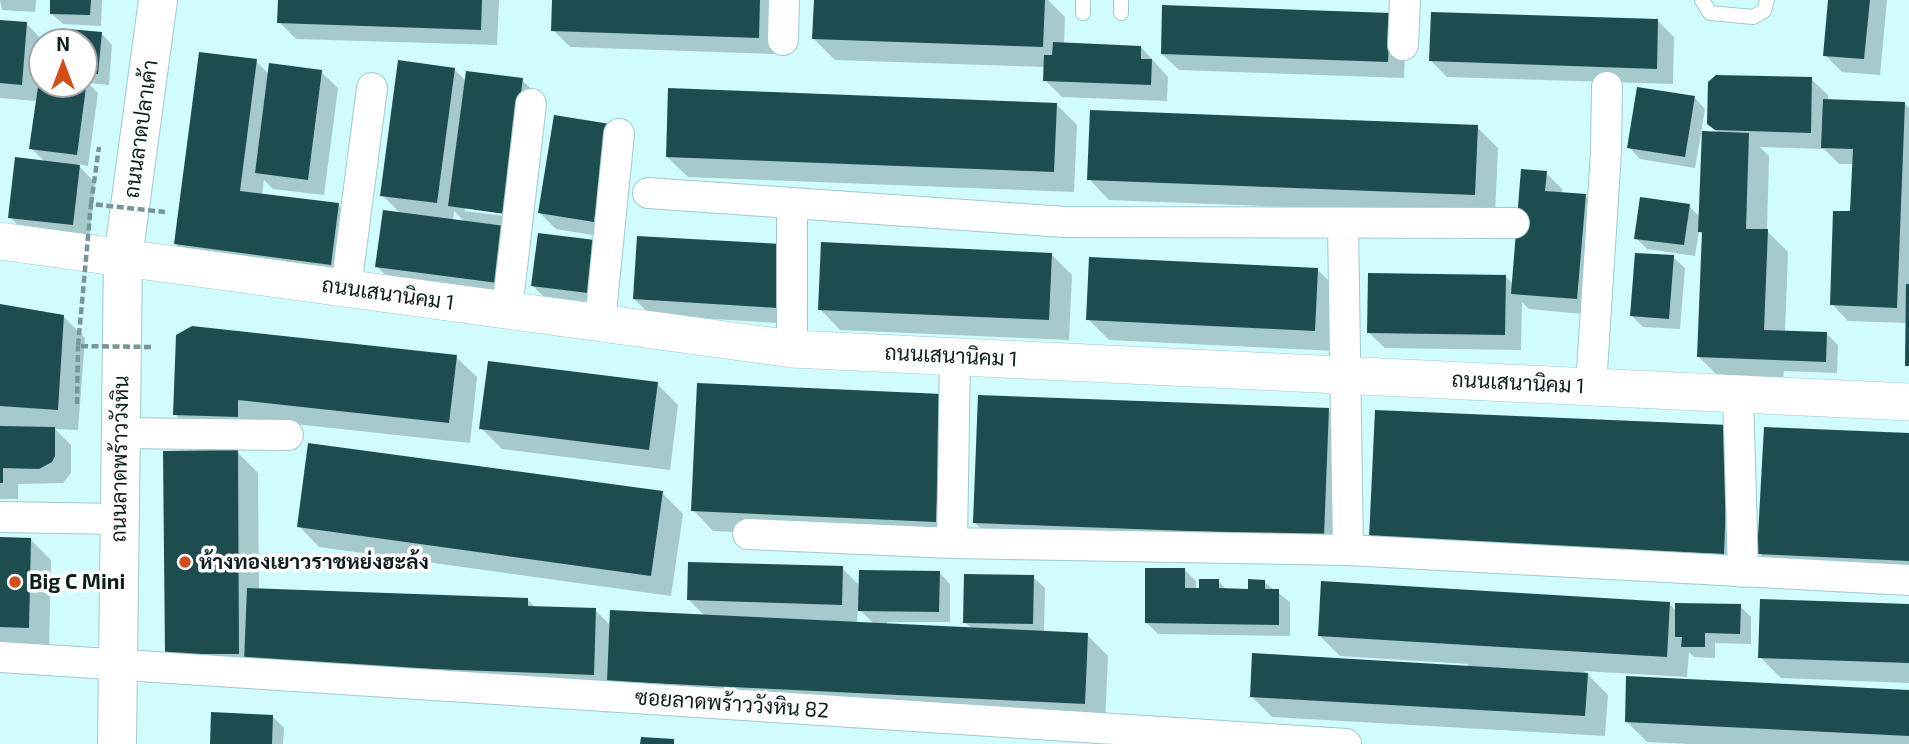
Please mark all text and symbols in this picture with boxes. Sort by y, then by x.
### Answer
north arrow [28,28,98,98]
text: N [56,32,70,55]
street label: ถนนลาดปลาเค้า [119,58,163,200]
street label: ถนนเสนานิคม 1 [320,272,456,316]
street label: ถนนเสนานิคม 1 [884,340,1018,372]
street label: ถนนเสนานิคม 1 [1451,367,1585,399]
street label: ถนนลาดพร้าววังหิน [106,375,134,543]
place label: ห้างทองเยาวราชหย่งฮะล้ง [199,549,429,575]
marker: ห้างทองเยาวราชหย่งฮะล้ง [177,554,193,570]
place label: Big C Mini [29,569,125,595]
marker: Big C Mini [7,574,23,590]
street label: ซอยลาดพร้าววังหิน 82 [634,685,830,723]

